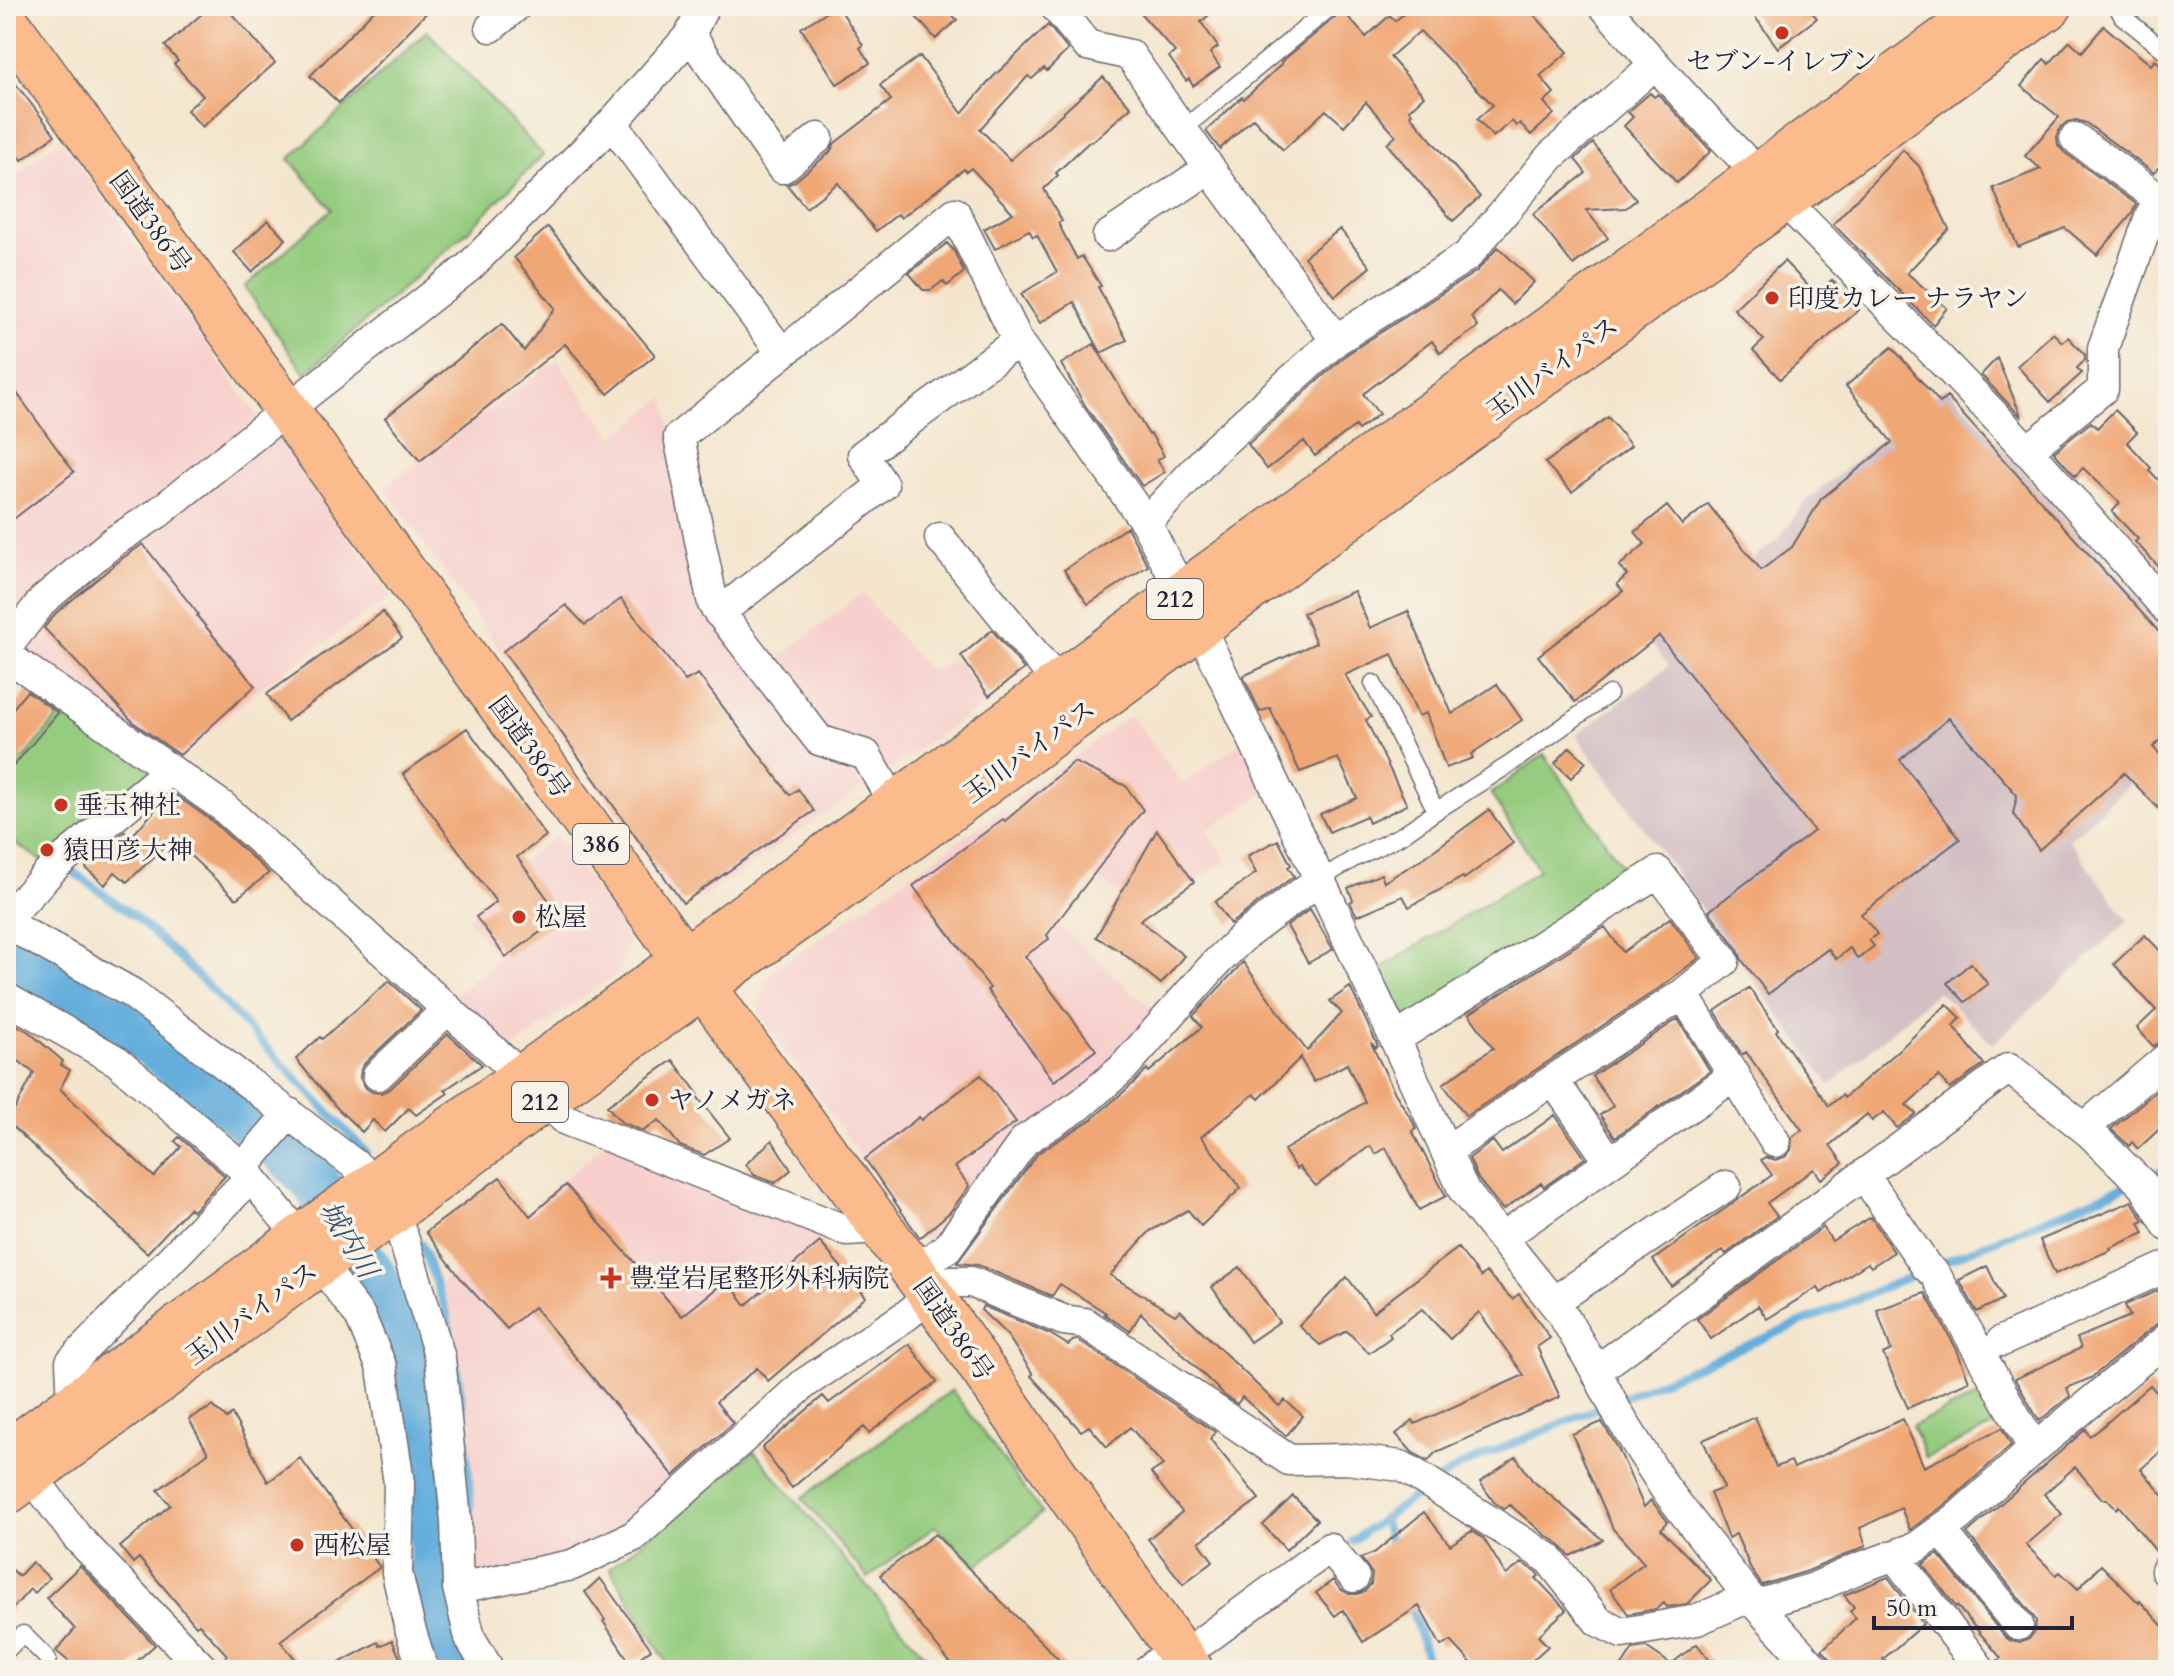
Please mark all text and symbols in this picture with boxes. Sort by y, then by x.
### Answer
marker: セブン-イレブン [1773,24,1791,42]
place label: セブン-イレブン [1686,44,1878,79]
street label: 国道386号 [102,164,199,280]
place label: 印度カレー ナラヤン [1788,281,2029,316]
marker: 印度カレー ナラヤン [1763,289,1781,307]
street label: 玉川バイパス [1479,309,1625,428]
road number: 212 [1147,579,1203,619]
street label: 国道386号 [481,689,578,805]
street label: 玉川バイパス [956,692,1102,811]
place label: 垂玉神社 [77,788,181,823]
marker: 垂玉神社 [52,796,70,814]
road number: 386 [573,824,629,864]
place label: 猿田彦大神 [63,833,193,868]
marker: 猿田彦大神 [38,841,56,859]
place label: 松屋 [535,900,587,935]
marker: 松屋 [510,908,528,926]
road number: 212 [512,1082,568,1122]
place label: ヤノメガネ [668,1083,796,1118]
marker: ヤノメガネ [643,1091,661,1109]
water label: 城内川 [310,1194,388,1288]
street label: 玉川バイパス [178,1254,324,1373]
place label: 豊堂岩尾整形外科病院 [629,1261,889,1296]
marker: 豊堂岩尾整形外科病院 [600,1267,622,1289]
street label: 国道386号 [905,1271,1002,1388]
place label: 西松屋 [313,1528,391,1563]
marker: 西松屋 [288,1536,306,1554]
scale bar [1874,1580,2072,1630]
text: 50 m [1886,1592,1938,1625]

